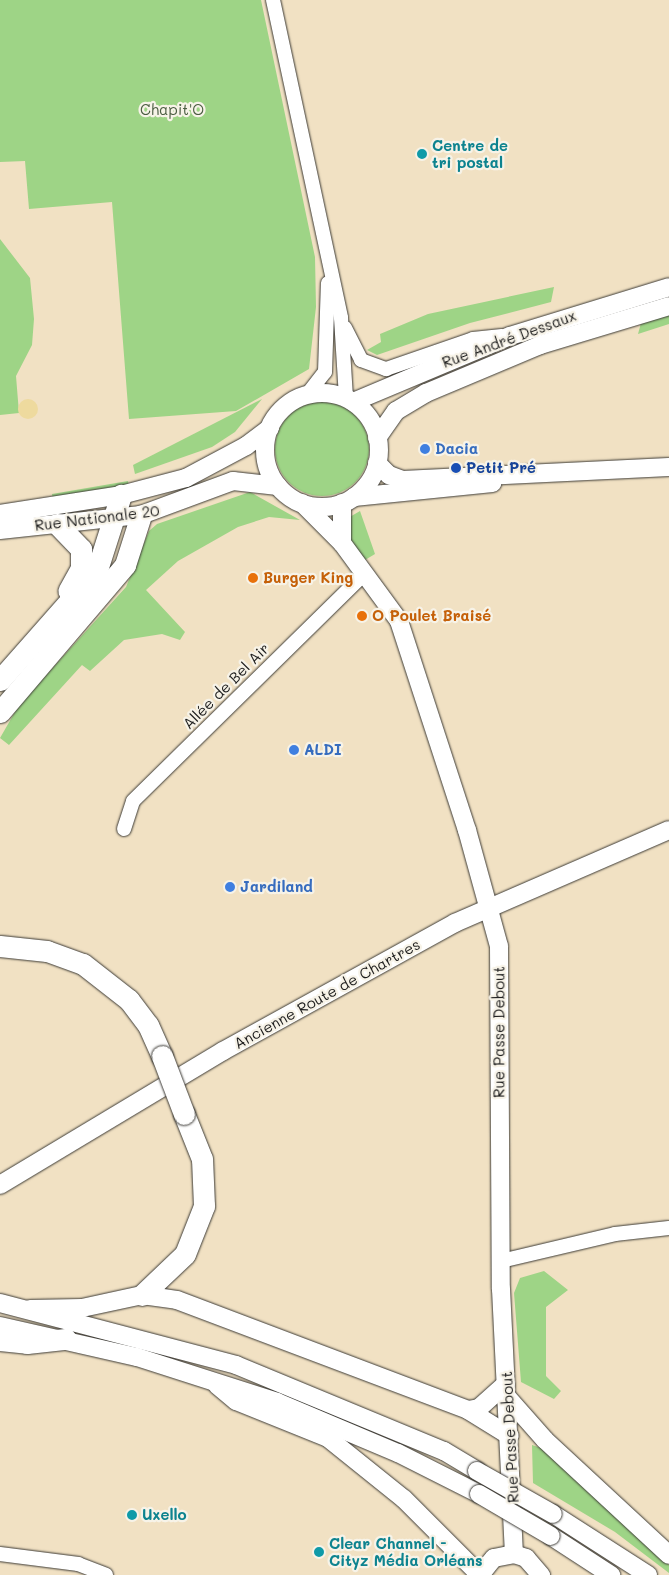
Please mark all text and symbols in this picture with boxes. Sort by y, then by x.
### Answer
park label: Chapit'O [140,101,204,119]
place label: Centre de tri postal [432,136,508,171]
marker: Centre de tri postal [416,148,428,160]
street label: Rue André Dessaux [440,306,578,372]
place label: Dacia [435,440,478,458]
marker: Dacia [419,443,431,455]
place label: Petit Pré [466,459,536,477]
marker: Petit Pré [450,462,462,474]
street label: Rue Nationale 20 [34,501,160,535]
place label: Burger King [263,569,353,587]
marker: Burger King [247,572,259,584]
place label: O Poulet Braisé [372,607,491,625]
marker: O Poulet Braisé [356,610,368,622]
street label: Allée de Bel Air [179,639,273,733]
place label: ALDI [304,741,342,759]
marker: ALDI [288,744,300,756]
place label: Jardiland [240,878,313,896]
marker: Jardiland [224,881,236,893]
street label: Ancienne Route de Chartres [231,935,423,1053]
street label: Rue Passe Debout [490,966,508,1098]
street label: Rue Passe Debout [498,1371,522,1503]
place label: Uxello [142,1506,187,1524]
marker: Uxello [126,1509,138,1521]
place label: Clear Channel - Cityz Média Orléans [329,1534,482,1569]
marker: Clear Channel - Cityz Média Orléans [313,1546,325,1558]

